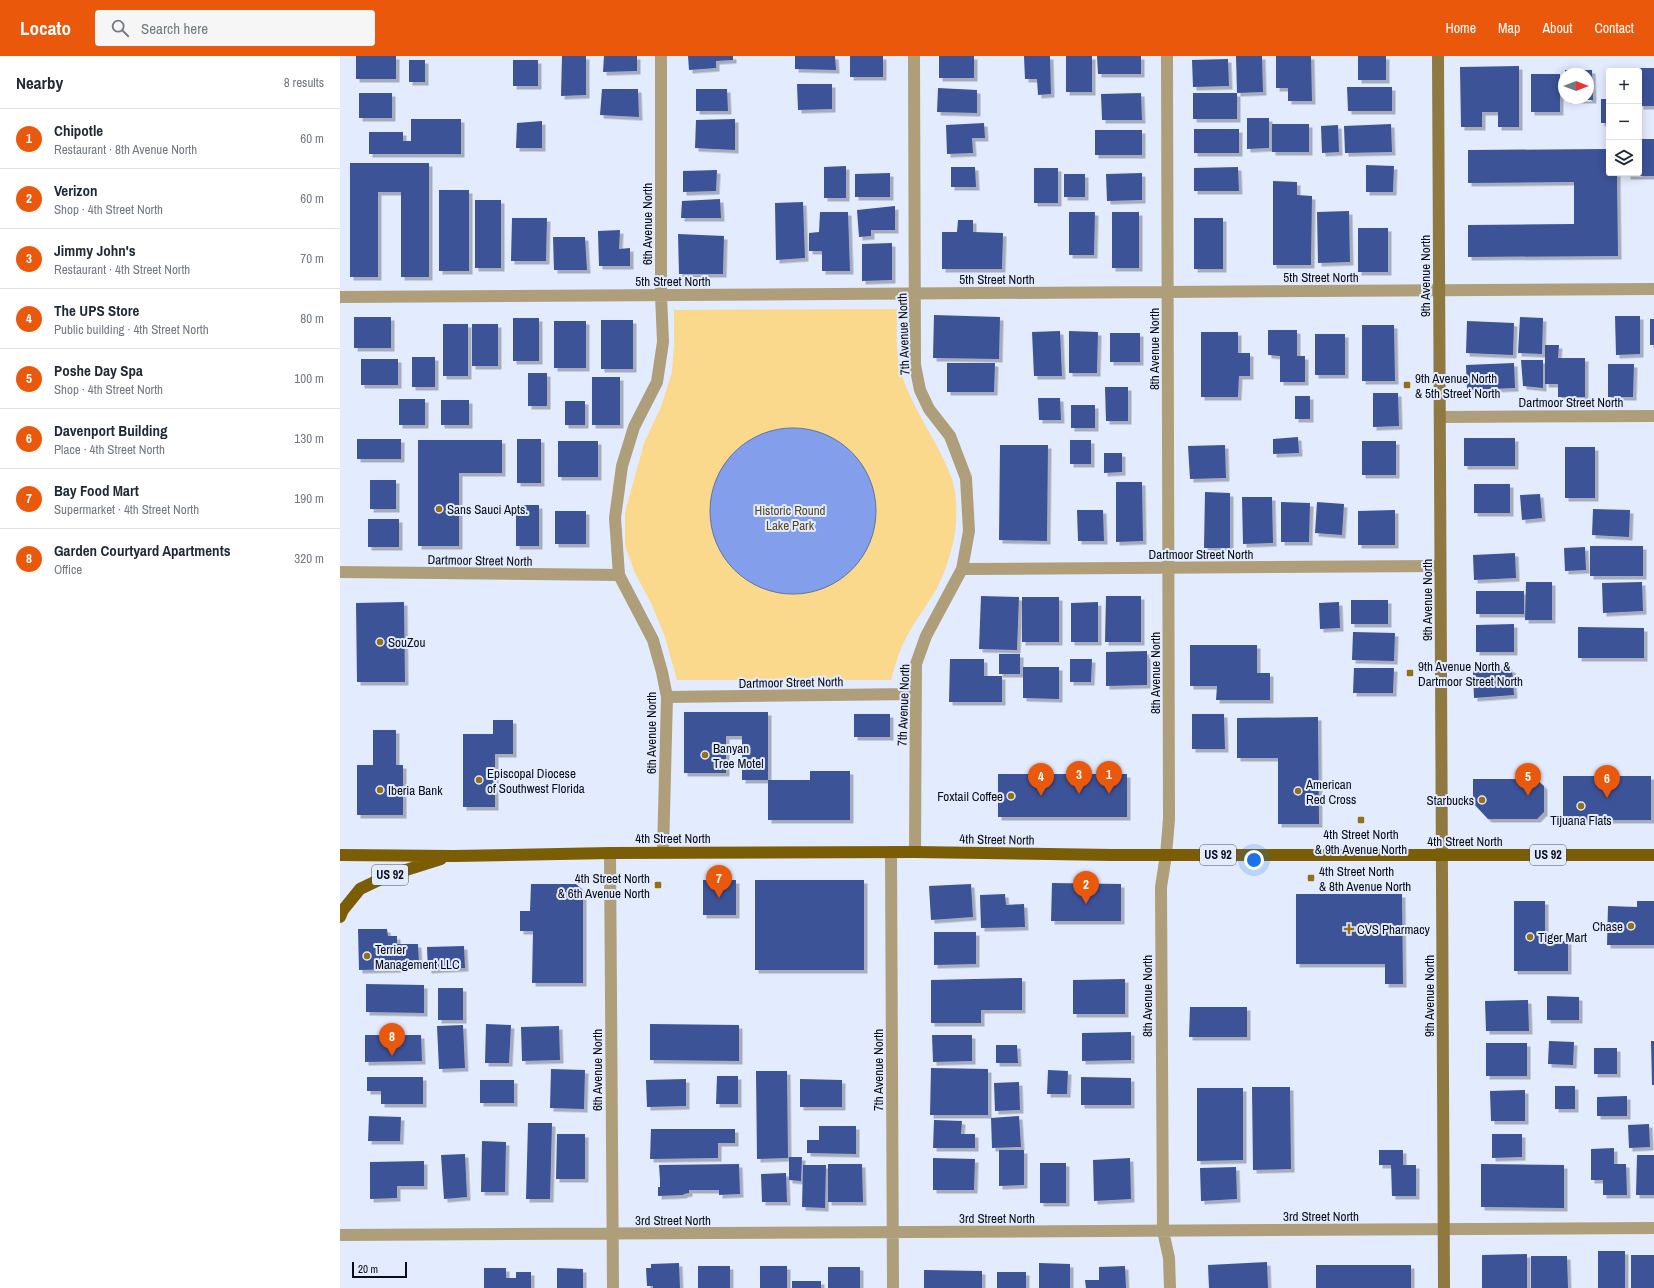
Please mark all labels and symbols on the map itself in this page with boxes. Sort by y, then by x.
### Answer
north arrow [1558,68,1594,104]
street label: 6th Avenue North [639,183,656,265]
street label: 9th Avenue North [1417,235,1434,317]
street label: 5th Street North [1283,269,1359,286]
street label: 5th Street North [959,271,1035,288]
street label: 5th Street North [635,273,711,290]
street label: 7th Avenue North [894,293,913,375]
street label: 8th Avenue North [1146,308,1163,390]
place label: 9th Avenue North & 5th Street North [1415,370,1500,402]
marker: 9th Avenue North & 5th Street North [1402,380,1412,390]
street label: Dartmoor Street North [1519,394,1624,411]
place label: Sans Sauci Apts. [447,501,528,518]
park label: Historic Round Lake Park [754,502,826,534]
marker: Sans Sauci Apts. [434,504,444,514]
street label: Dartmoor Street North [1149,546,1254,563]
street label: Dartmoor Street North [427,551,533,570]
street label: 9th Avenue North [1419,559,1436,641]
street label: 8th Avenue North [1147,632,1164,714]
place label: SouZou [388,634,425,651]
marker: SouZou [375,637,385,647]
place label: 9th Avenue North & Dartmoor Street North [1418,658,1523,690]
street label: 7th Avenue North [894,664,913,746]
marker: 9th Avenue North & Dartmoor Street North [1405,668,1415,678]
street label: Dartmoor Street North [738,673,844,692]
street label: 6th Avenue North [643,692,660,774]
place label: Banyan Tree Motel [713,740,764,772]
marker: Banyan Tree Motel [700,750,710,760]
pin: 3 [1066,761,1092,794]
pin: 1 [1096,761,1122,794]
pin: 4 [1028,763,1054,796]
pin: 5 [1515,763,1541,796]
place label: Episcopal Diocese of Southwest Florida [487,765,585,797]
pin: 6 [1594,765,1620,798]
marker: Episcopal Diocese of Southwest Florida [474,775,484,785]
place label: American Red Cross [1305,776,1356,808]
place label: Iberia Bank [388,782,443,799]
marker: Iberia Bank [375,785,385,795]
marker: American Red Cross [1293,786,1303,796]
place label: Foxtail Coffee [937,788,1003,805]
marker: Foxtail Coffee [1006,791,1016,801]
place label: Starbucks [1427,792,1474,809]
marker: Starbucks [1477,795,1487,805]
marker: Tijuana Flats [1576,801,1586,811]
place label: Tijuana Flats [1550,812,1612,829]
marker: 4th Street North & 9th Avenue North [1356,815,1366,825]
place label: 4th Street North & 9th Avenue North [1315,826,1407,858]
street label: 4th Street North [635,830,711,847]
street label: 4th Street North [959,830,1035,849]
street label: 4th Street North [1427,833,1503,850]
road number: US 92 [1200,845,1236,865]
road number: US 92 [1530,845,1566,865]
your location [1244,850,1264,870]
place label: 4th Street North & 8th Avenue North [1319,863,1411,895]
road number: US 92 [372,865,408,885]
pin: 7 [706,865,732,898]
place label: 4th Street North & 6th Avenue North [558,870,650,902]
pin: 2 [1073,871,1099,904]
marker: 4th Street North & 8th Avenue North [1306,873,1316,883]
marker: 4th Street North & 6th Avenue North [653,880,663,890]
place label: Chase [1592,918,1623,935]
place label: CVS Pharmacy [1357,921,1431,938]
marker: Chase [1626,921,1636,931]
marker: CVS Pharmacy [1344,924,1354,934]
place label: Tiger Mart [1538,929,1587,946]
marker: Tiger Mart [1525,932,1535,942]
place label: Terrier Management LLC [375,941,460,973]
marker: Terrier Management LLC [362,951,372,961]
street label: 8th Avenue North [1139,955,1156,1037]
street label: 9th Avenue North [1421,955,1438,1037]
pin: 8 [379,1023,405,1056]
street label: 6th Avenue North [589,1029,606,1111]
street label: 7th Avenue North [870,1029,887,1111]
street label: 3rd Street North [1283,1208,1359,1225]
street label: 3rd Street North [959,1210,1035,1227]
street label: 3rd Street North [635,1212,711,1229]
scale bar [352,1260,407,1279]

